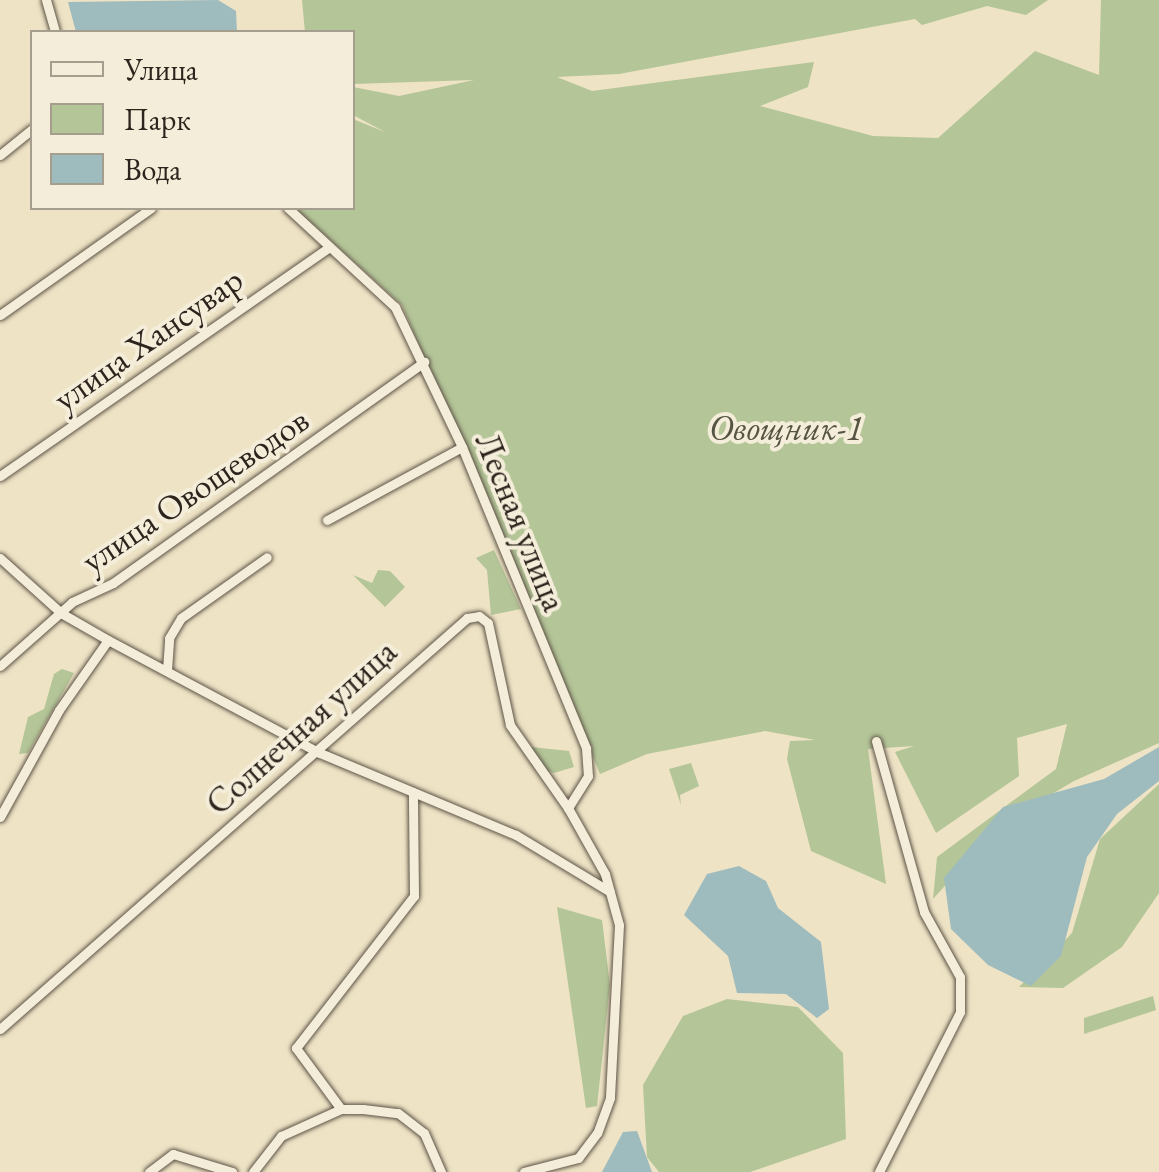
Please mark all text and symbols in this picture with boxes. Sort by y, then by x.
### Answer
legend [30,30,355,210]
text: Улица [124,50,198,89]
text: Парк [124,100,191,139]
text: Вода [124,150,181,189]
street label: улица Хансувар [45,258,251,420]
street label: улица Овощеводов [73,399,317,581]
park label: Овощник-1 [709,407,863,449]
street label: Лесная улица [466,427,576,617]
street label: Солнечная улица [197,630,405,824]

